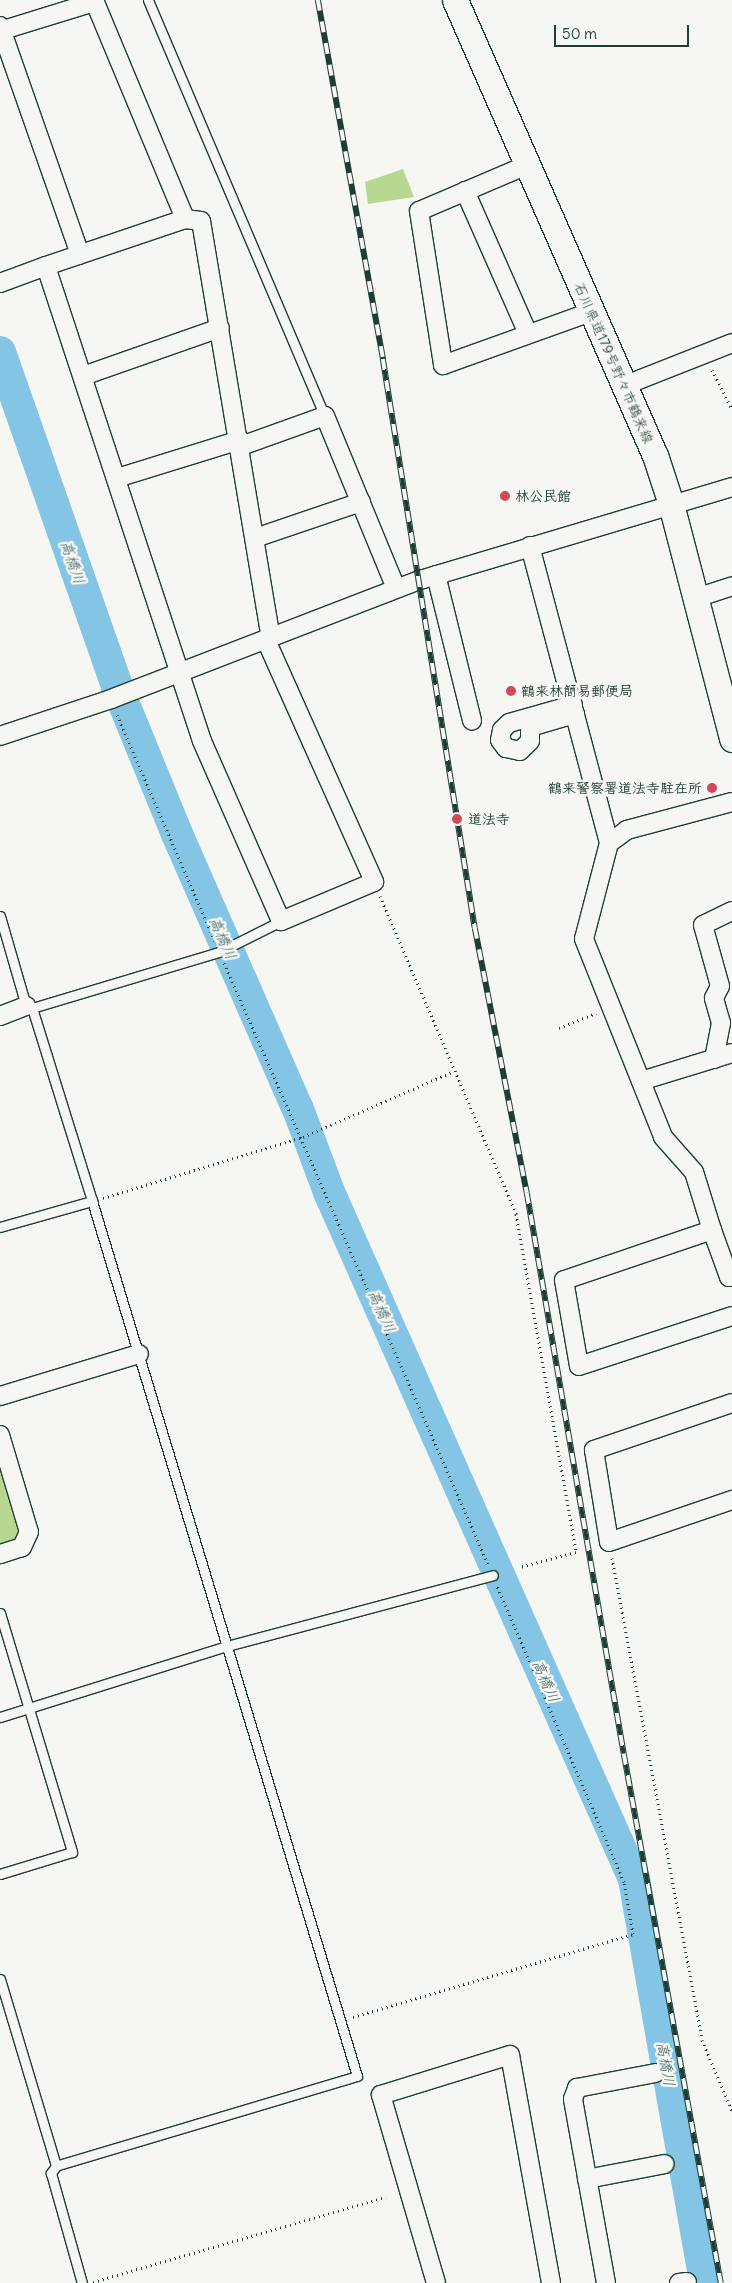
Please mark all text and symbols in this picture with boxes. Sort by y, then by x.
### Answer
scale bar [557,15,692,47]
text: 50 m [562,24,597,43]
street label: 石川県道179号野々市鶴来線 [571,280,657,446]
place label: 林公民館 [515,488,571,504]
marker: 林公民館 [499,490,511,502]
water label: 高橋川 [57,538,89,586]
place label: 鶴来林簡易郵便局 [521,683,633,699]
marker: 鶴来林簡易郵便局 [505,685,517,697]
place label: 鶴来警察署道法寺駐在所 [548,780,702,796]
marker: 鶴来警察署道法寺駐在所 [706,782,718,794]
place label: 道法寺 [468,811,510,827]
marker: 道法寺 [450,812,464,826]
water label: 高橋川 [206,914,240,962]
water label: 高橋川 [365,1287,399,1335]
water label: 高橋川 [529,1657,563,1705]
water label: 高橋川 [653,2040,679,2088]

